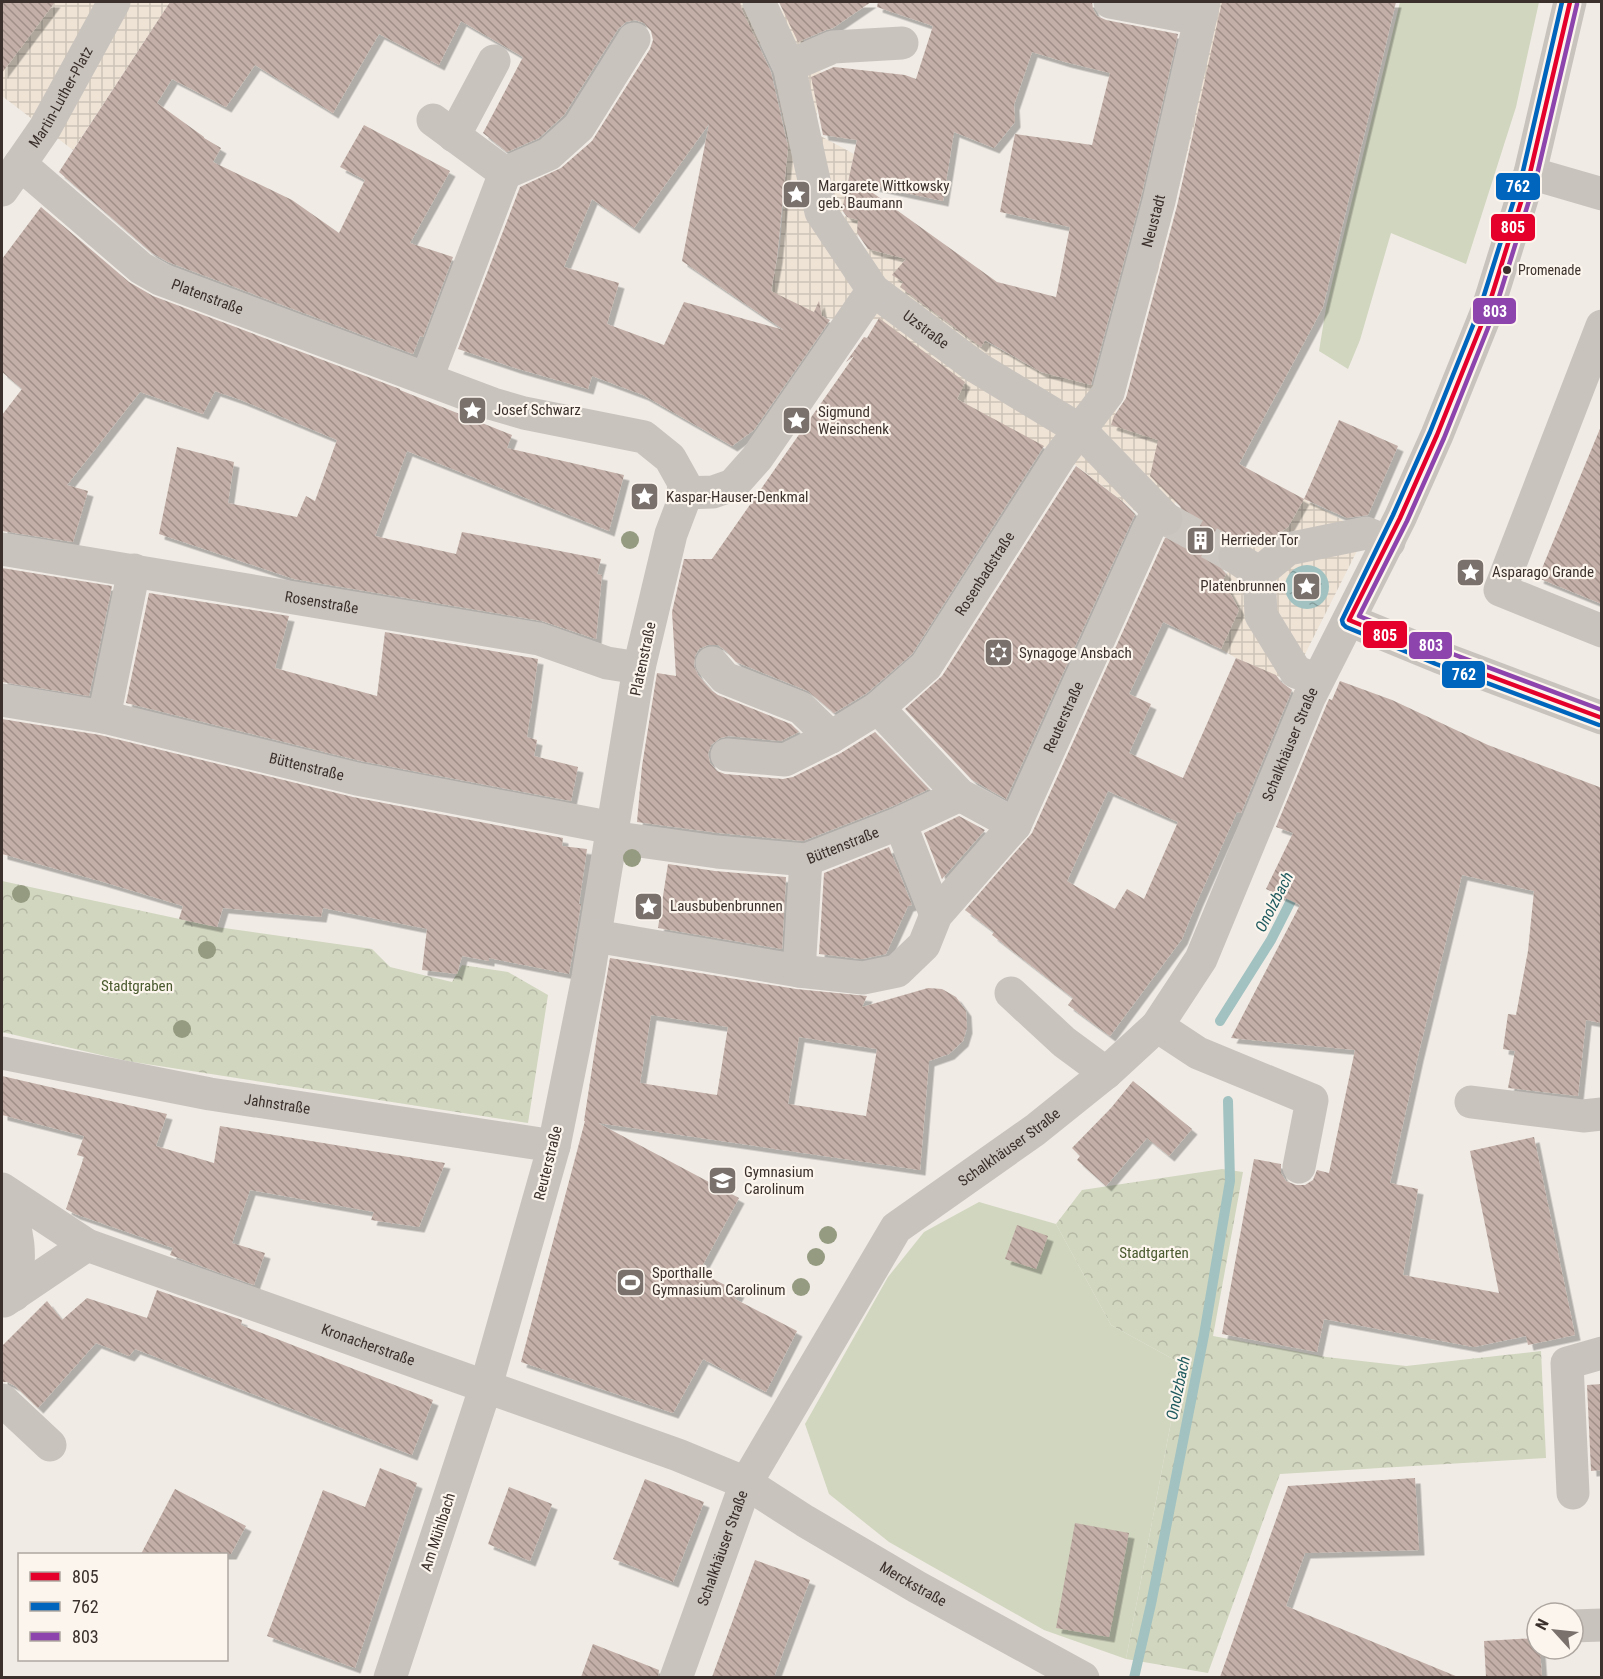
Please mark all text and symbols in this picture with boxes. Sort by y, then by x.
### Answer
street label: Martin-Luther-Platz [25,44,97,151]
line badge: 762 [1495,172,1541,201]
place label: Margarete Wittkowsky geb. Baumann [818,177,950,212]
text: 762 [1506,177,1530,196]
place icon: Margarete Wittkowsky geb. Baumann [781,179,813,211]
street label: Neustadt [1138,193,1169,249]
line badge: 805 [1490,213,1536,242]
text: 805 [1501,218,1525,237]
place label: Promenade [1518,262,1581,278]
marker: Promenade [1501,264,1513,276]
street label: Platenstraße [169,275,246,318]
line badge: 803 [1472,297,1517,325]
text: 803 [1483,302,1507,321]
street label: Uzstraße [899,307,952,353]
place icon: Josef Schwarz [457,394,489,426]
place label: Josef Schwarz [494,401,581,419]
place label: Sigmund Weinschenk [818,403,889,438]
place icon: Sigmund Weinschenk [781,405,813,437]
place icon: Kaspar-Hauser-Denkmal [629,481,661,513]
place label: Kaspar-Hauser-Denkmal [666,488,809,506]
building icon: Herrieder Tor [1184,524,1216,556]
street label: Rosenbadstraße [951,528,1018,619]
place label: Herrieder Tor [1221,531,1299,549]
place icon: Asparago Grande [1455,556,1487,588]
place label: Asparago Grande [1492,563,1594,581]
place icon: Platenbrunnen [1291,570,1323,602]
place label: Platenbrunnen [1200,577,1286,595]
street label: Rosenstraße [283,588,360,618]
street label: Platenstraße [626,620,660,698]
line badge: 805 [1362,620,1408,649]
text: 805 [1373,626,1397,645]
line badge: 803 [1408,631,1453,660]
text: 803 [1419,636,1443,655]
synagogue icon: Synagoge Ansbach [982,637,1014,669]
place label: Synagoge Ansbach [1019,644,1132,662]
line badge: 762 [1441,660,1486,689]
text: 762 [1452,665,1476,684]
street label: Reuterstraße [1040,679,1087,755]
street label: Schalkhäuser Straße [1258,684,1322,804]
street label: Büttenstraße [267,749,346,784]
street label: Büttenstraße [804,823,882,868]
water label: Onolzbach [1251,869,1297,935]
place icon: Lausbubenbrunnen [633,890,665,922]
place label: Lausbubenbrunnen [670,897,783,915]
park label: Stadtgraben [101,977,173,995]
street label: Jahnstraße [243,1090,312,1118]
street label: Schalkhäuser Straße [955,1104,1064,1190]
street label: Reuterstraße [530,1124,566,1202]
place label: Gymnasium Carolinum [744,1163,814,1198]
school or university icon: Gymnasium Carolinum [707,1165,739,1197]
park label: Stadtgarten [1119,1244,1189,1262]
place label: Sporthalle Gymnasium Carolinum [652,1264,785,1299]
sports icon: Sporthalle Gymnasium Carolinum [615,1266,647,1298]
street label: Kronacherstraße [319,1320,417,1370]
water label: Onolzbach [1162,1354,1194,1422]
street label: Schalkhäuser Straße [694,1488,752,1608]
street label: Am Mühlbach [417,1491,459,1573]
legend [18,1553,228,1661]
street label: Merckstraße [876,1558,950,1610]
text: 805 [72,1566,99,1587]
text: 762 [72,1596,99,1617]
north arrow [1525,1601,1585,1661]
text: N [1531,1616,1553,1633]
text: 803 [72,1626,99,1647]

